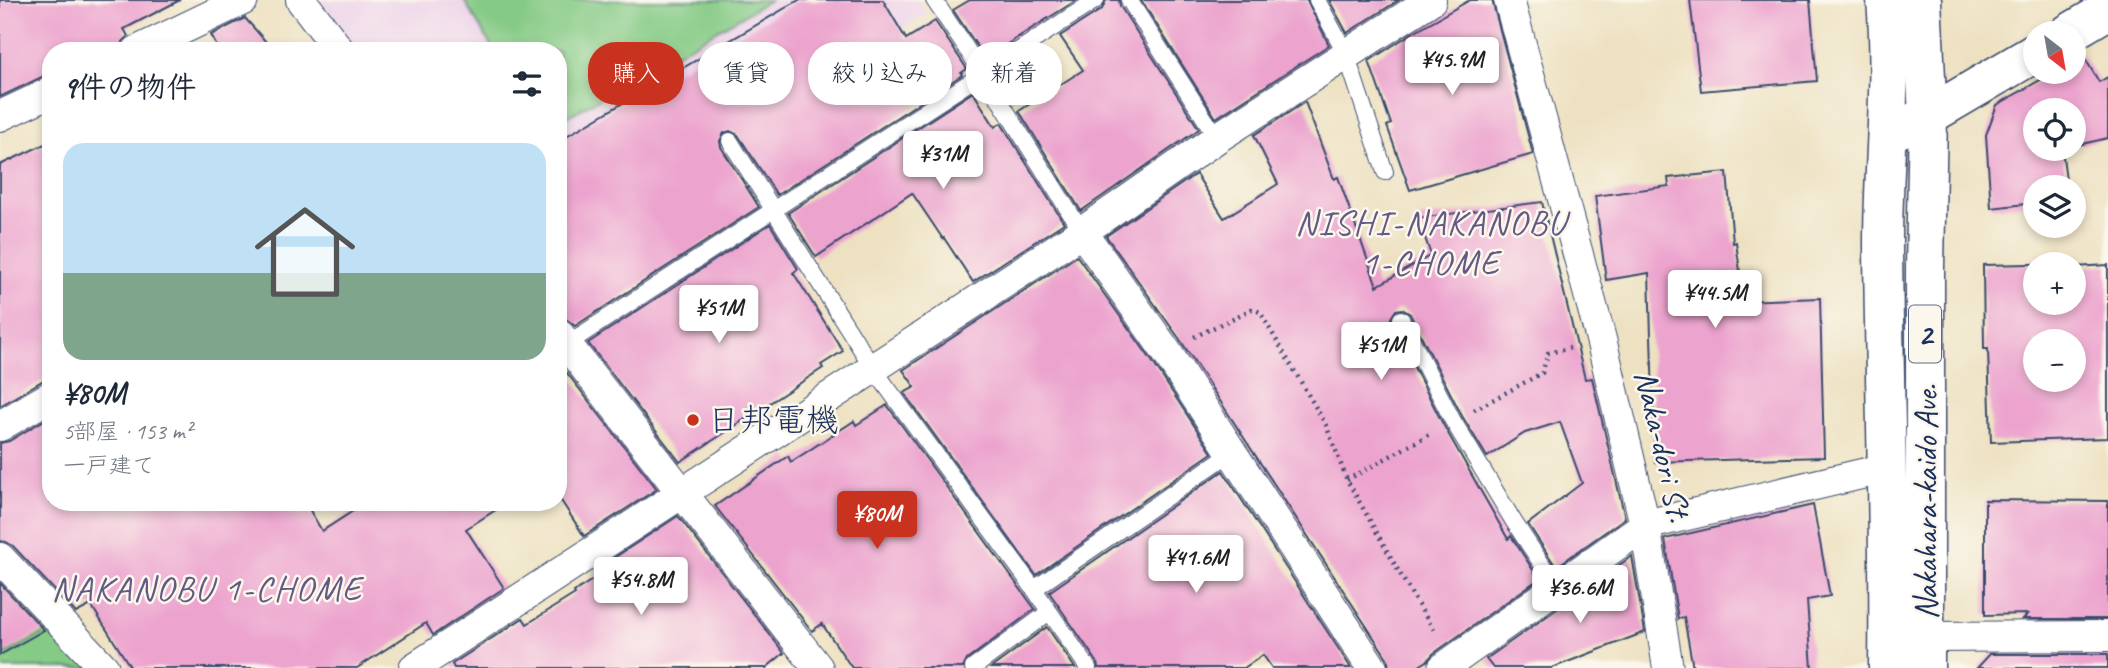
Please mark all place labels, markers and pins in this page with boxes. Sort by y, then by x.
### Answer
pin: ¥45.9M [1395,38,1509,97]
pin: ¥31M [902,132,984,191]
pin: ¥44.5M [1658,270,1772,330]
pin: ¥51M [678,286,760,345]
pin: ¥51M [1340,322,1422,382]
place label: 日邦電機 [707,399,839,441]
marker: 日邦電機 [685,412,701,428]
pin: ¥80M [836,491,918,551]
pin: ¥41.6M [1139,536,1253,595]
pin: ¥54.8M [584,558,698,617]
pin: ¥36.6M [1523,566,1637,625]

